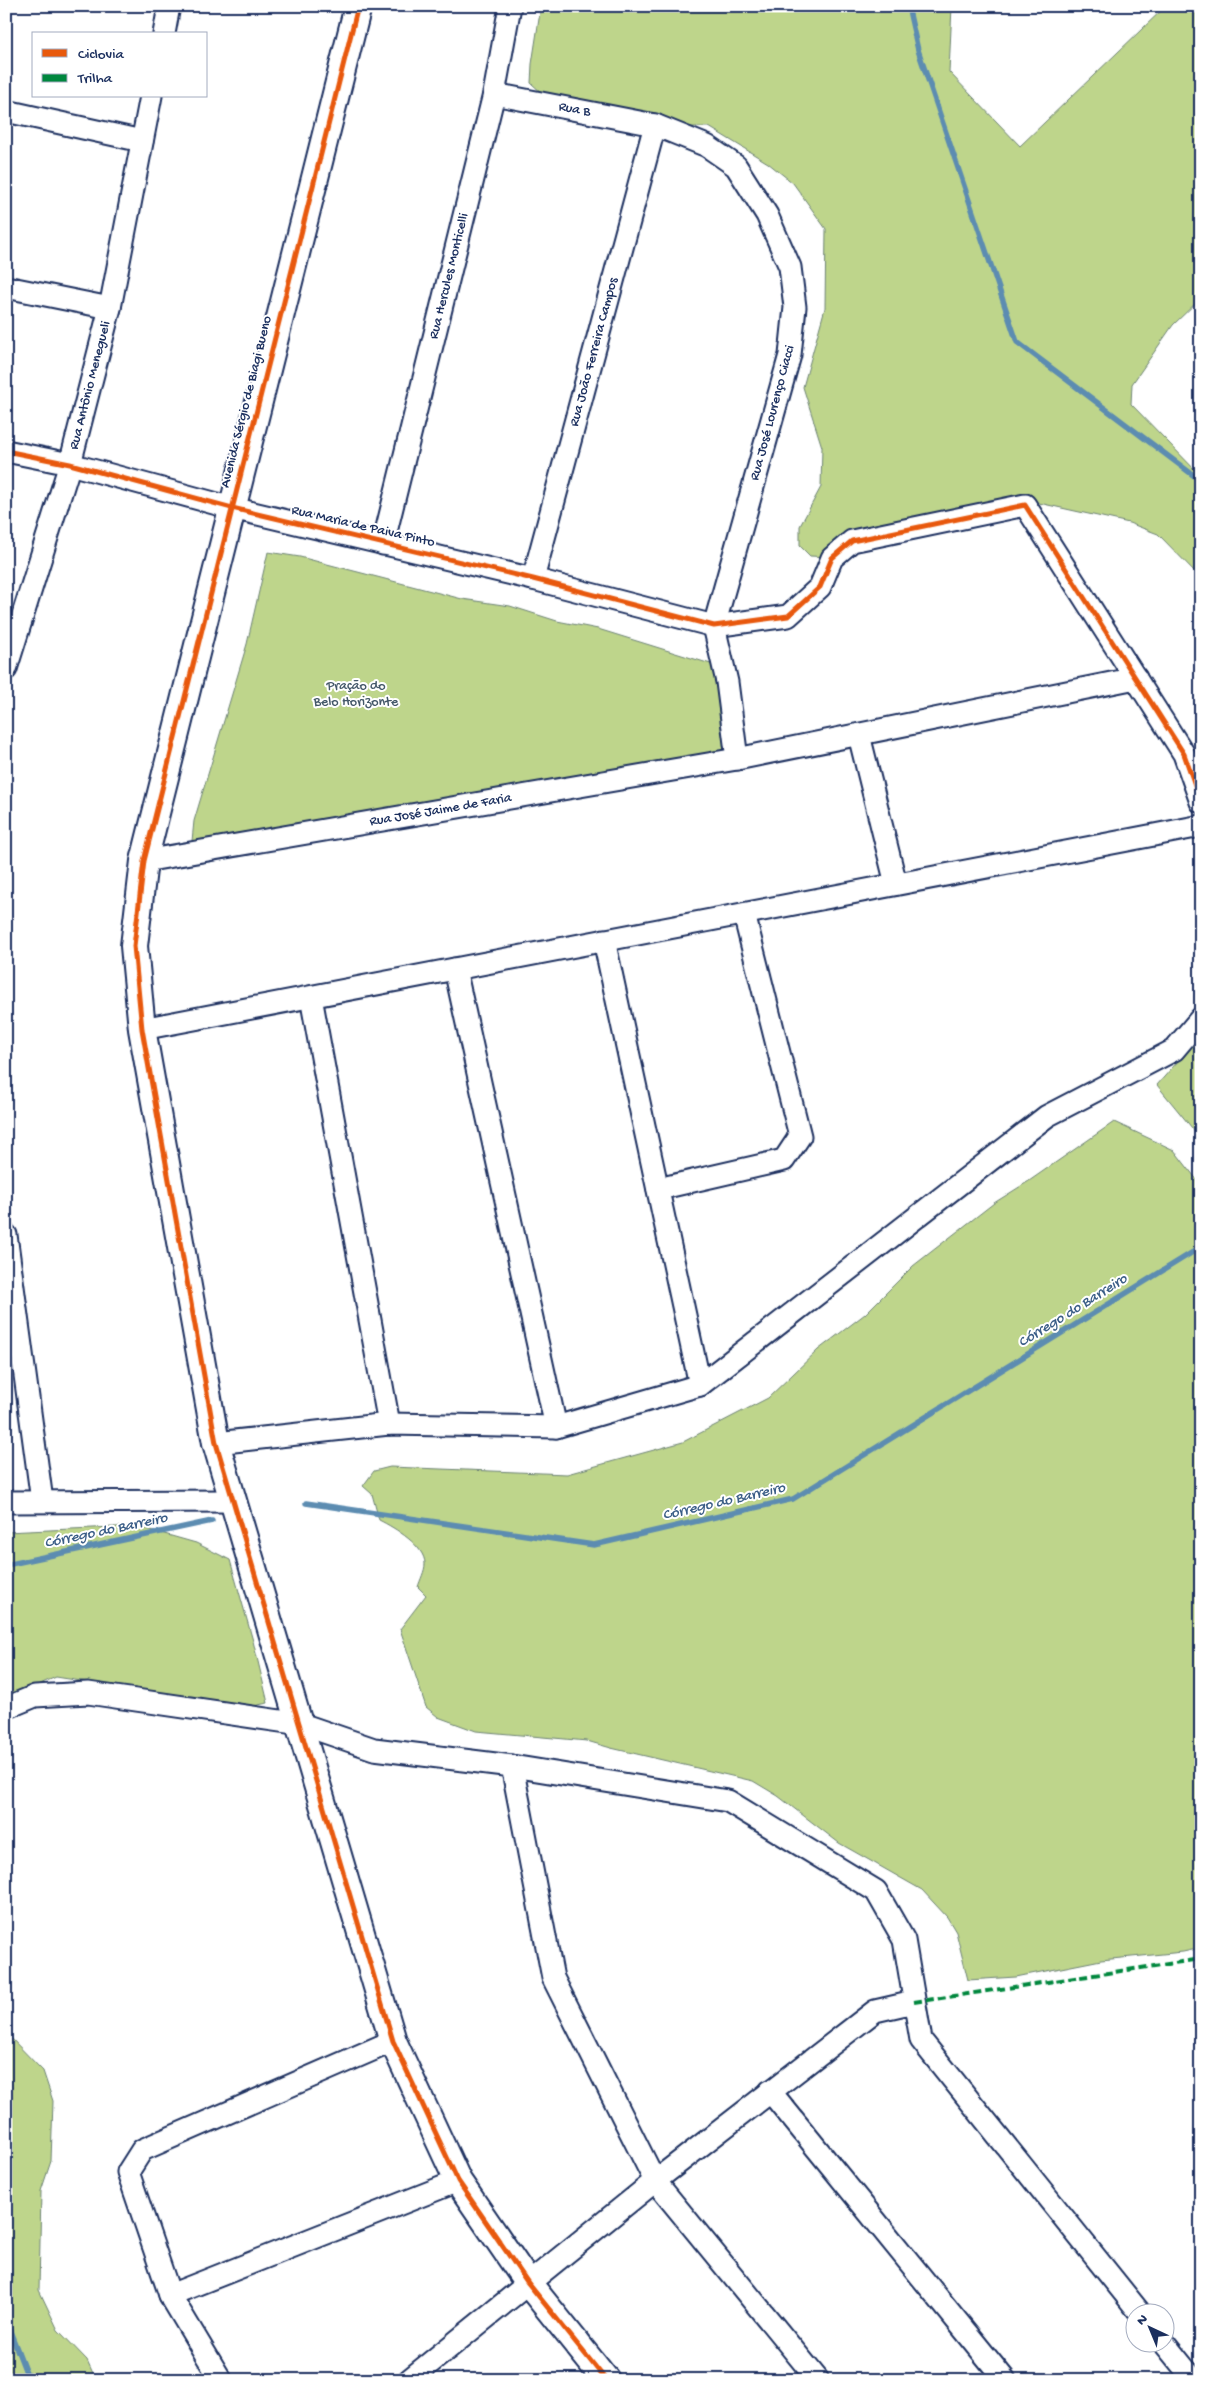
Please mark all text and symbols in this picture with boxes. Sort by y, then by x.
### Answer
legend [32,32,208,98]
text: Ciclovia [78,46,124,64]
text: Trilha [77,70,113,88]
street label: Rua B [557,98,593,121]
street label: Rua Hercules Monticelli [425,211,473,341]
street label: Rua João Ferreira Campos [566,275,622,428]
street label: Avenida Sérgio de Biagi Bueno [217,314,277,490]
street label: Rua Antônio Menegueli [66,319,115,451]
street label: Rua José Lourenço Ciacci [747,343,799,483]
street label: Rua Maria de Paiva Pinto [290,502,436,552]
park label: Pração do Belo Horizonte [313,678,399,711]
street label: Rua José Jaime de Faria [368,789,514,831]
water label: Córrego do Barreiro [1015,1270,1132,1352]
water label: Córrego do Barreiro [661,1479,788,1525]
water label: Córrego do Barreiro [43,1509,170,1553]
north arrow [1124,2304,1174,2354]
text: N [1134,2311,1152,2330]

